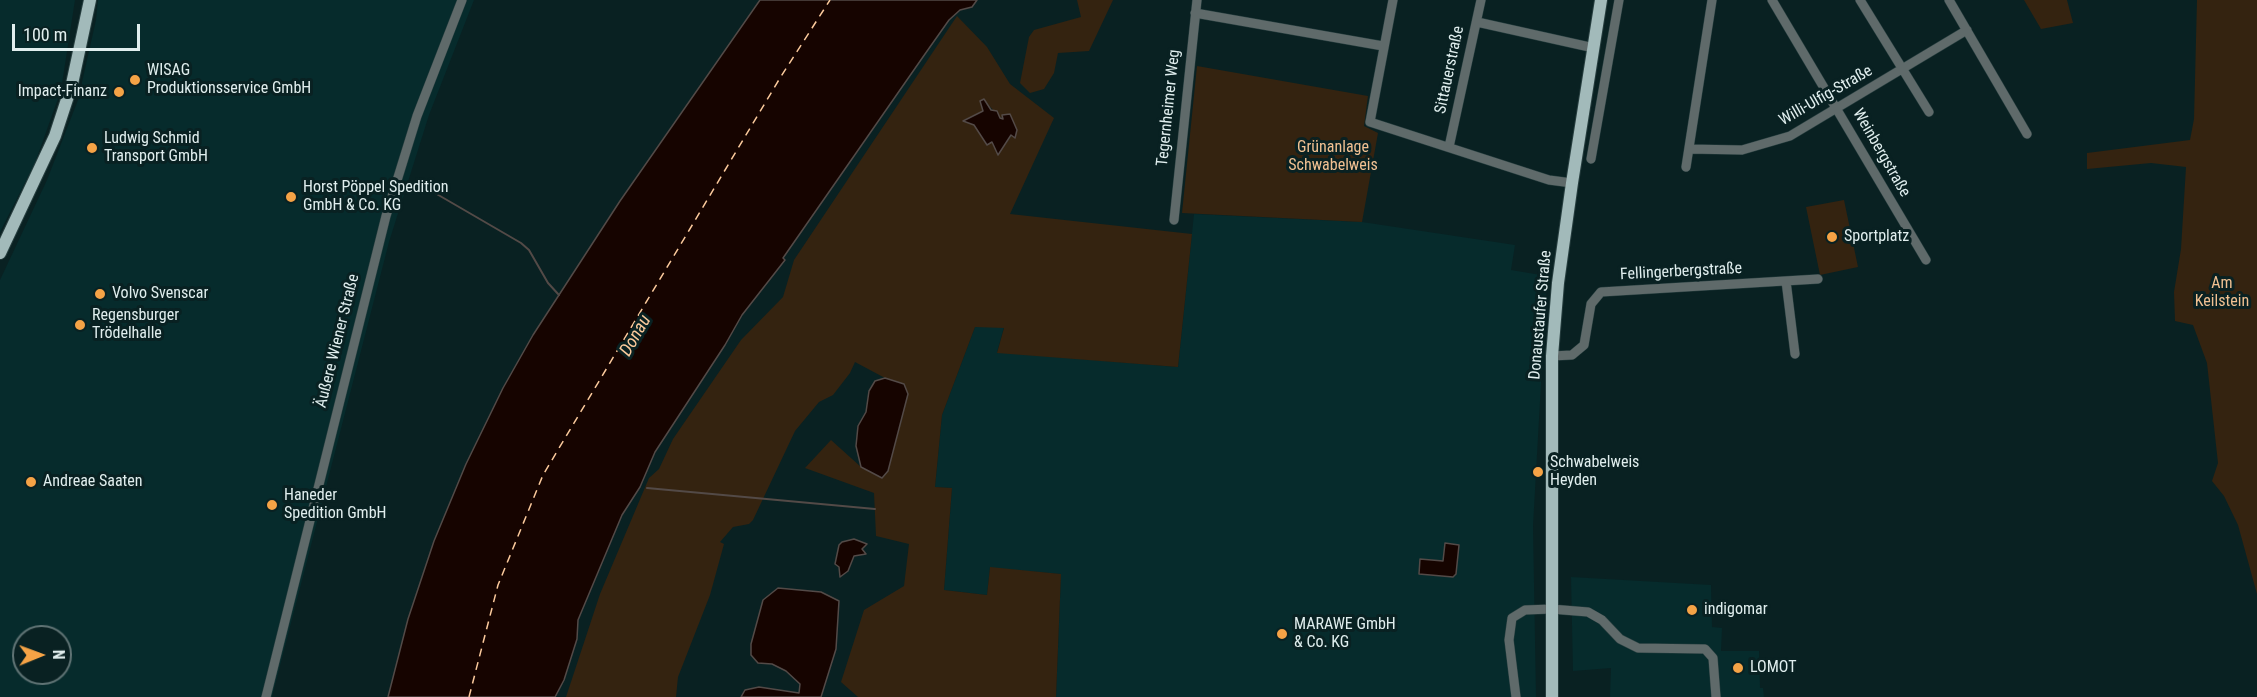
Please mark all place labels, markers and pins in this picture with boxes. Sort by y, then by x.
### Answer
place label: WISAG Produktionsservice GmbH [147,61,311,99]
marker: WISAG Produktionsservice GmbH [128,73,142,87]
place label: Impact-Finanz [18,82,107,102]
marker: Impact-Finanz [112,85,126,99]
place label: Ludwig Schmid Transport GmbH [104,129,208,167]
marker: Ludwig Schmid Transport GmbH [85,141,99,155]
place label: Horst Pöppel Spedition GmbH & Co. KG [303,178,448,216]
marker: Horst Pöppel Spedition GmbH & Co. KG [284,190,298,204]
place label: Sportplatz [1844,227,1909,247]
marker: Sportplatz [1825,230,1839,244]
place label: Volvo Svenscar [112,284,208,304]
marker: Volvo Svenscar [93,287,107,301]
place label: Regensburger Trödelhalle [92,306,179,344]
marker: Regensburger Trödelhalle [73,318,87,332]
place label: Schwabelweis Heyden [1550,453,1639,491]
marker: Schwabelweis Heyden [1531,465,1545,479]
place label: Andreae Saaten [43,472,143,492]
marker: Andreae Saaten [24,475,38,489]
place label: Haneder Spedition GmbH [284,486,386,524]
marker: Haneder Spedition GmbH [265,498,279,512]
place label: indigomar [1704,600,1768,620]
marker: indigomar [1685,603,1699,617]
place label: MARAWE GmbH & Co. KG [1294,615,1396,653]
marker: MARAWE GmbH & Co. KG [1275,627,1289,641]
place label: LOMOT [1750,658,1797,678]
marker: LOMOT [1731,661,1745,675]

